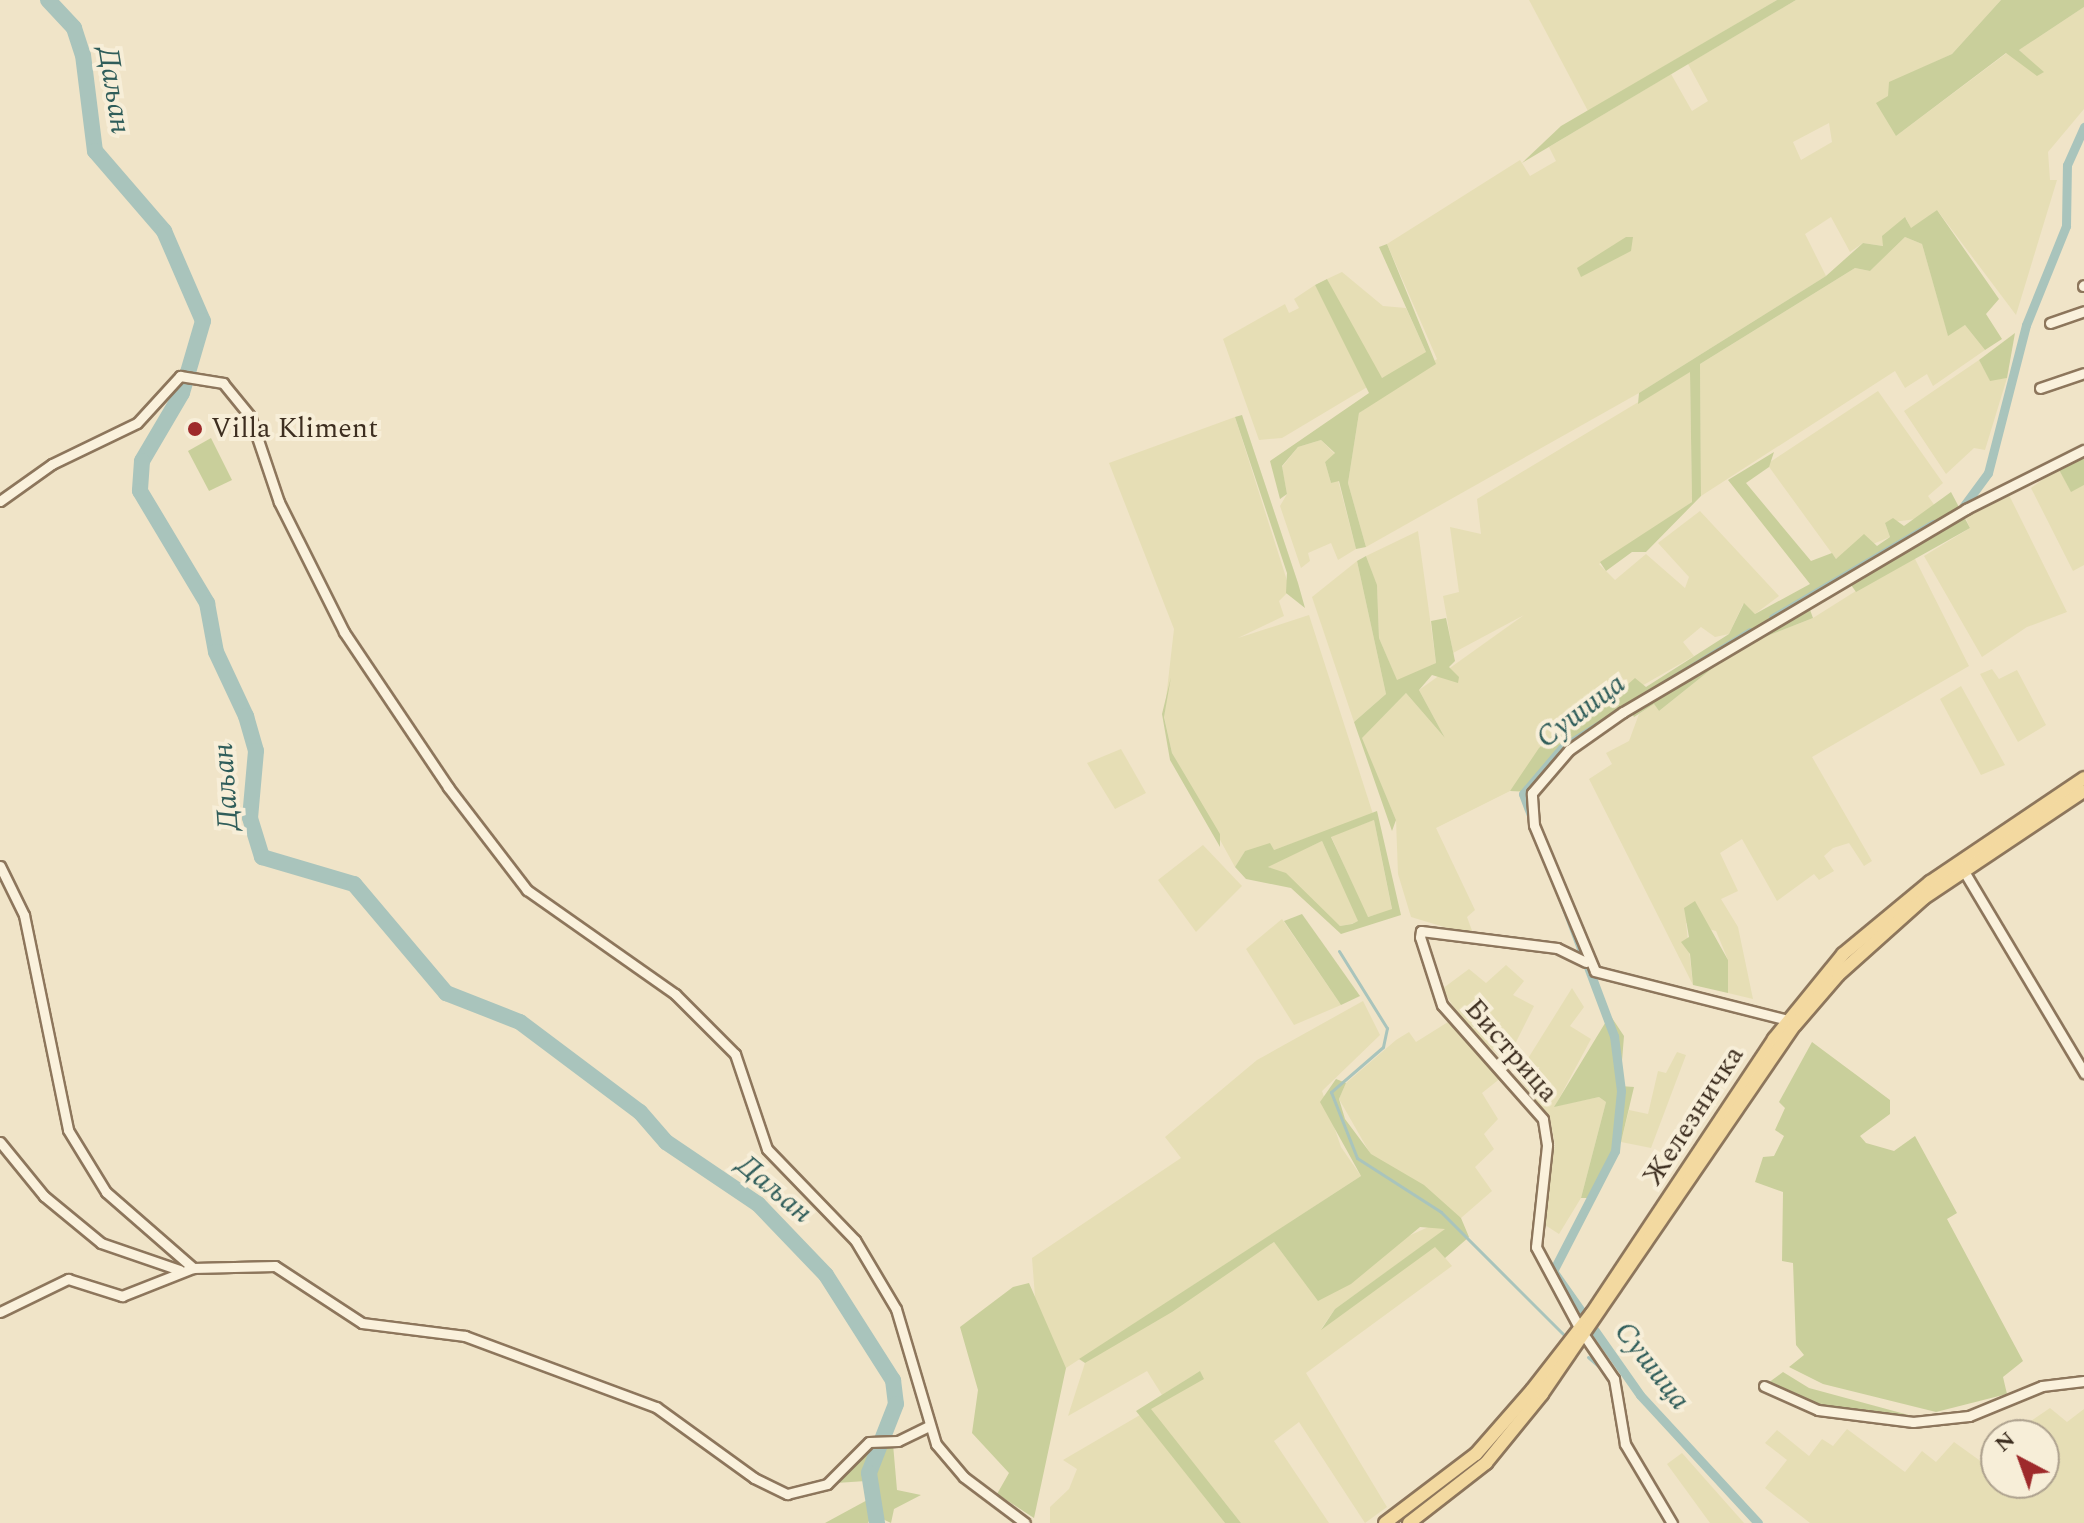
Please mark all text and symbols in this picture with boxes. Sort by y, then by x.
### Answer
water label: Даљан [89,44,139,136]
place label: Villa Kliment [211,412,378,446]
marker: Villa Kliment [186,420,204,438]
water label: Сушица [1529,666,1633,756]
water label: Даљан [205,742,247,832]
street label: Бистрица [1457,993,1565,1109]
street label: Железничка [1636,1040,1752,1192]
water label: Даљан [729,1147,819,1231]
water label: Сушица [1606,1315,1698,1417]
north arrow [1980,1419,2060,1499]
text: N [1988,1424,2023,1460]

